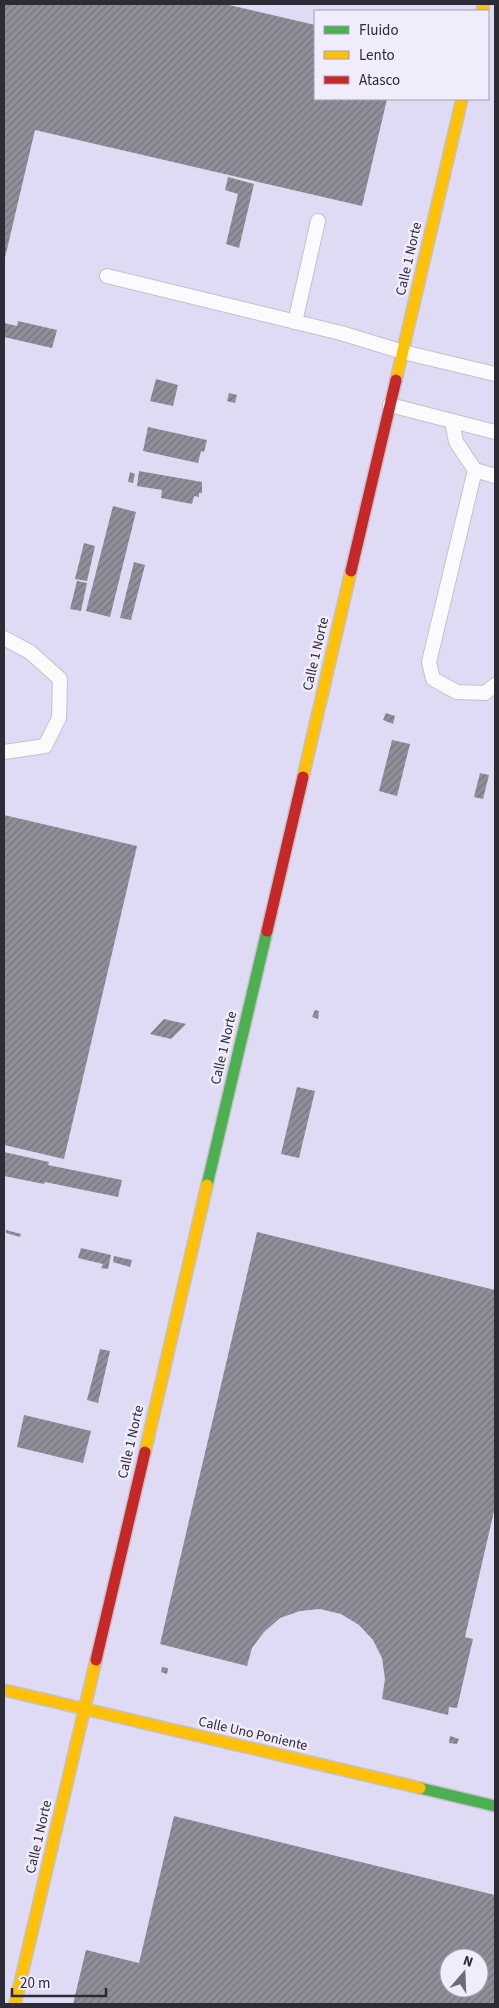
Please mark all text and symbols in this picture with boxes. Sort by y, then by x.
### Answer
legend [314,10,489,100]
text: Fluido [359,20,399,41]
text: Lento [359,45,395,66]
text: Atasco [359,70,400,91]
street label: Calle 1 Norte [391,220,427,298]
street label: Calle 1 Norte [298,615,334,693]
street label: Calle 1 Norte [206,1009,242,1087]
street label: Calle 1 Norte [113,1403,149,1481]
street label: Calle Uno Poniente [196,1712,310,1756]
street label: Calle 1 Norte [21,1798,57,1876]
north arrow [439,1948,489,1998]
text: N [460,1951,476,1973]
scale bar [12,1966,106,1998]
text: 20 m [20,1973,50,1994]

